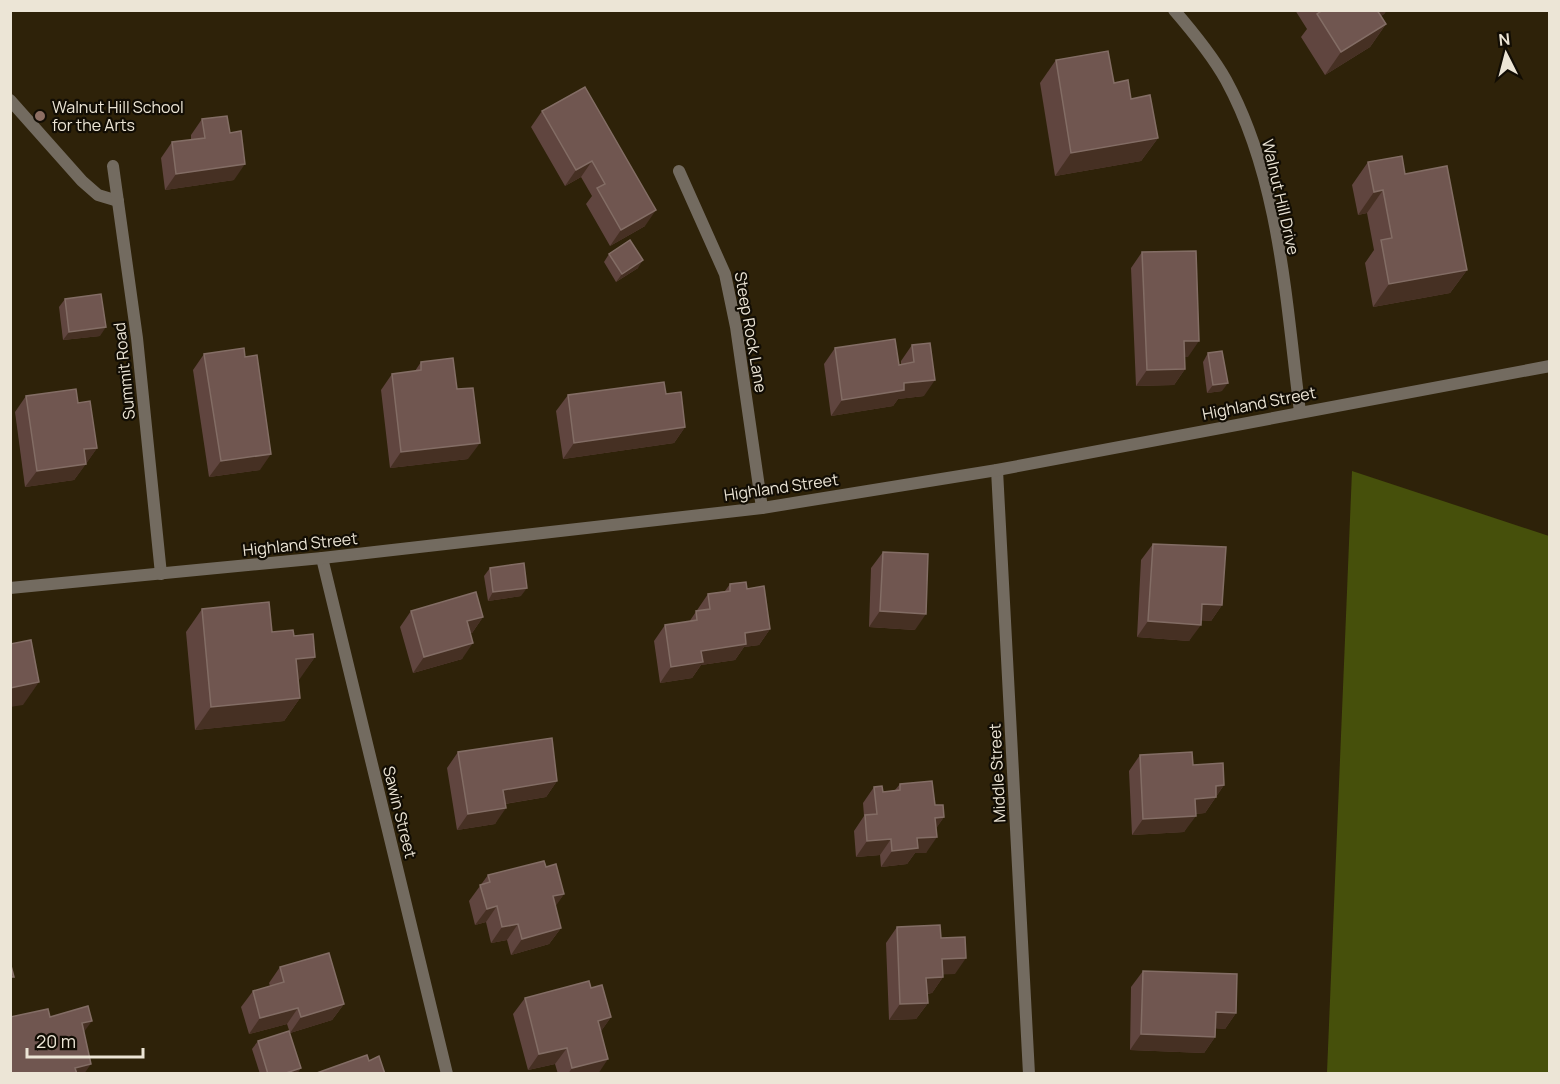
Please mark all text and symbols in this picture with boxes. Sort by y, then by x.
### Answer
north arrow [1476,24,1536,84]
text: N [1498,28,1511,51]
place label: Walnut Hill School for the Arts [52,96,184,136]
marker: Walnut Hill School for the Arts [33,109,47,123]
street label: Walnut Hill Drive [1257,137,1305,257]
street label: Steep Rock Lane [730,270,772,394]
street label: Summit Road [108,321,140,421]
street label: Highland Street [1200,381,1318,425]
street label: Highland Street [722,468,840,506]
street label: Highland Street [241,527,359,561]
street label: Middle Street [983,723,1011,823]
street label: Sawin Street [378,764,422,860]
scale bar [27,1021,142,1059]
text: 20 m [36,1029,76,1053]

